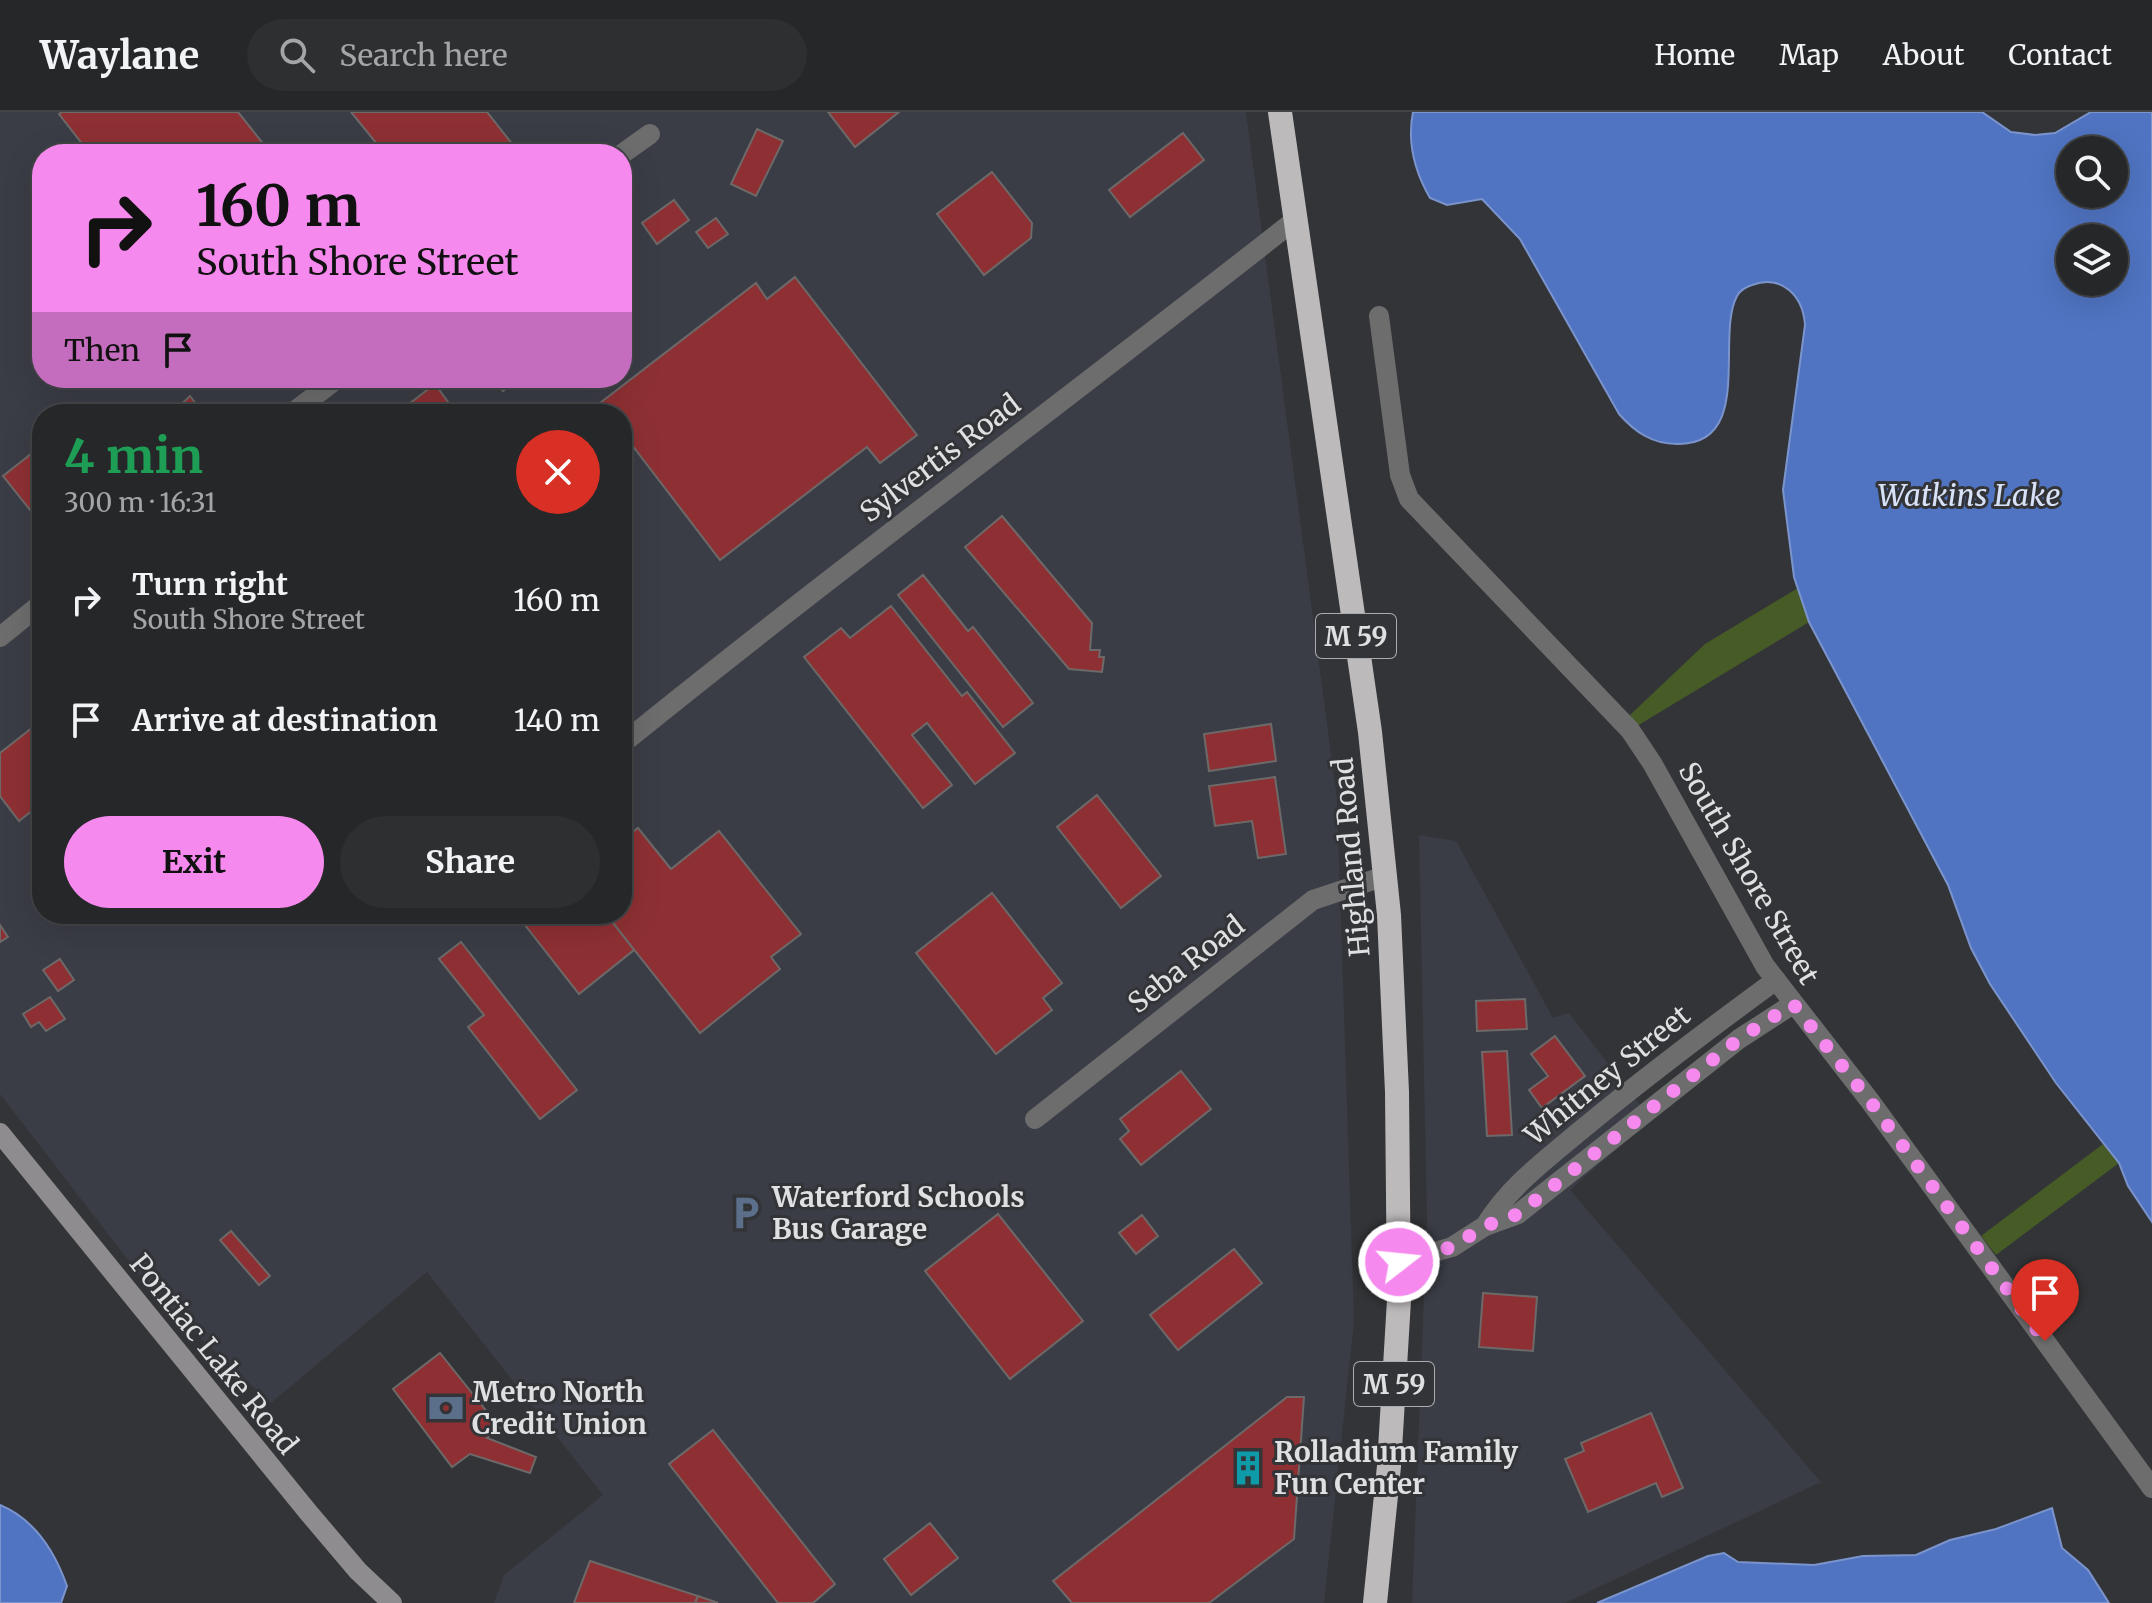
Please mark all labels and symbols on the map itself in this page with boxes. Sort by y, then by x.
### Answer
street label: Sylvertis Road [853,386,1027,530]
water label: Watkins Lake [1877,476,2061,514]
road number: M 59 [1316,614,1396,658]
street label: South Shore Street [1671,755,1827,991]
street label: Highland Road [1324,756,1378,958]
street label: Seba Road [1120,907,1252,1021]
street label: Whitney Street [1516,997,1697,1153]
place label: Waterford Schools Bus Garage [771,1179,1025,1247]
parking icon: Waterford Schools Bus Garage [727,1194,765,1232]
position arrow [1357,1220,1441,1304]
street label: Pontiac Lake Road [122,1246,306,1462]
pin [2011,1259,2079,1341]
road number: M 59 [1354,1362,1434,1406]
place label: Metro North Credit Union [472,1374,647,1442]
bank icon: Metro North Credit Union [427,1389,465,1427]
place label: Rolladium Family Fun Center [1274,1434,1519,1502]
building icon: Rolladium Family Fun Center [1229,1449,1267,1487]

